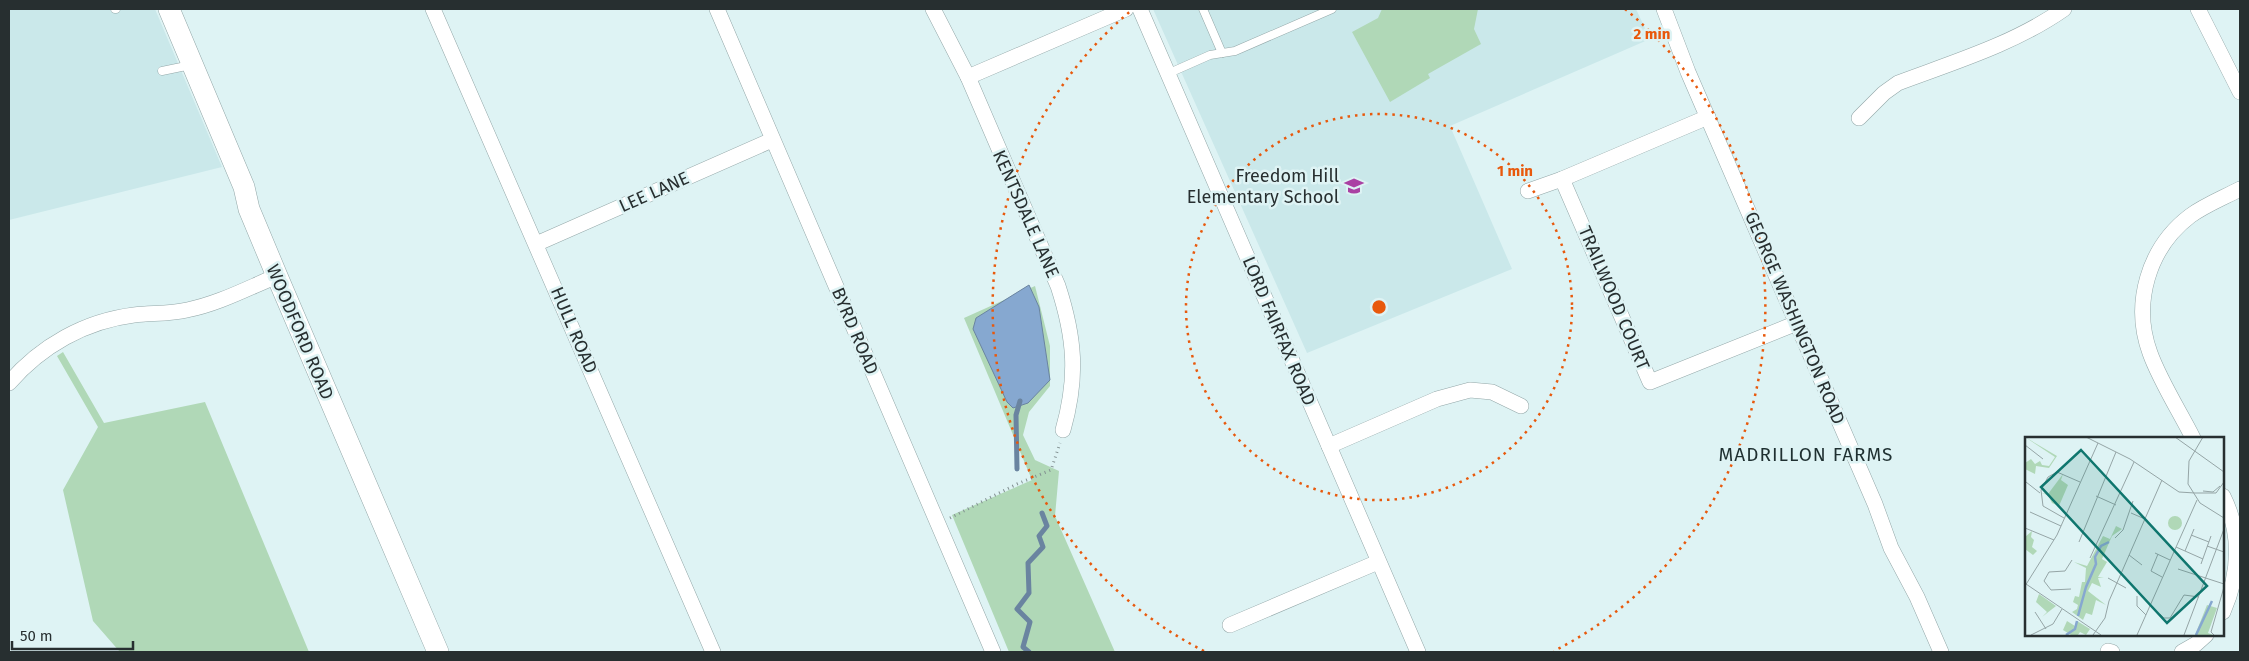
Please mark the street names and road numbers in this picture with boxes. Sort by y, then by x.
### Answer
street label: KENTSDALE LANE [988,147,1064,281]
street label: LEE LANE [616,167,692,217]
street label: GEORGE WASHINGTON ROAD [1740,208,1850,428]
street label: TRAILWOOD COURT [1574,223,1655,374]
street label: LORD FAIRFAX ROAD [1238,253,1320,409]
street label: WOODFORD ROAD [262,261,338,403]
street label: HULL ROAD [546,283,602,377]
street label: BYRD ROAD [827,284,883,378]

